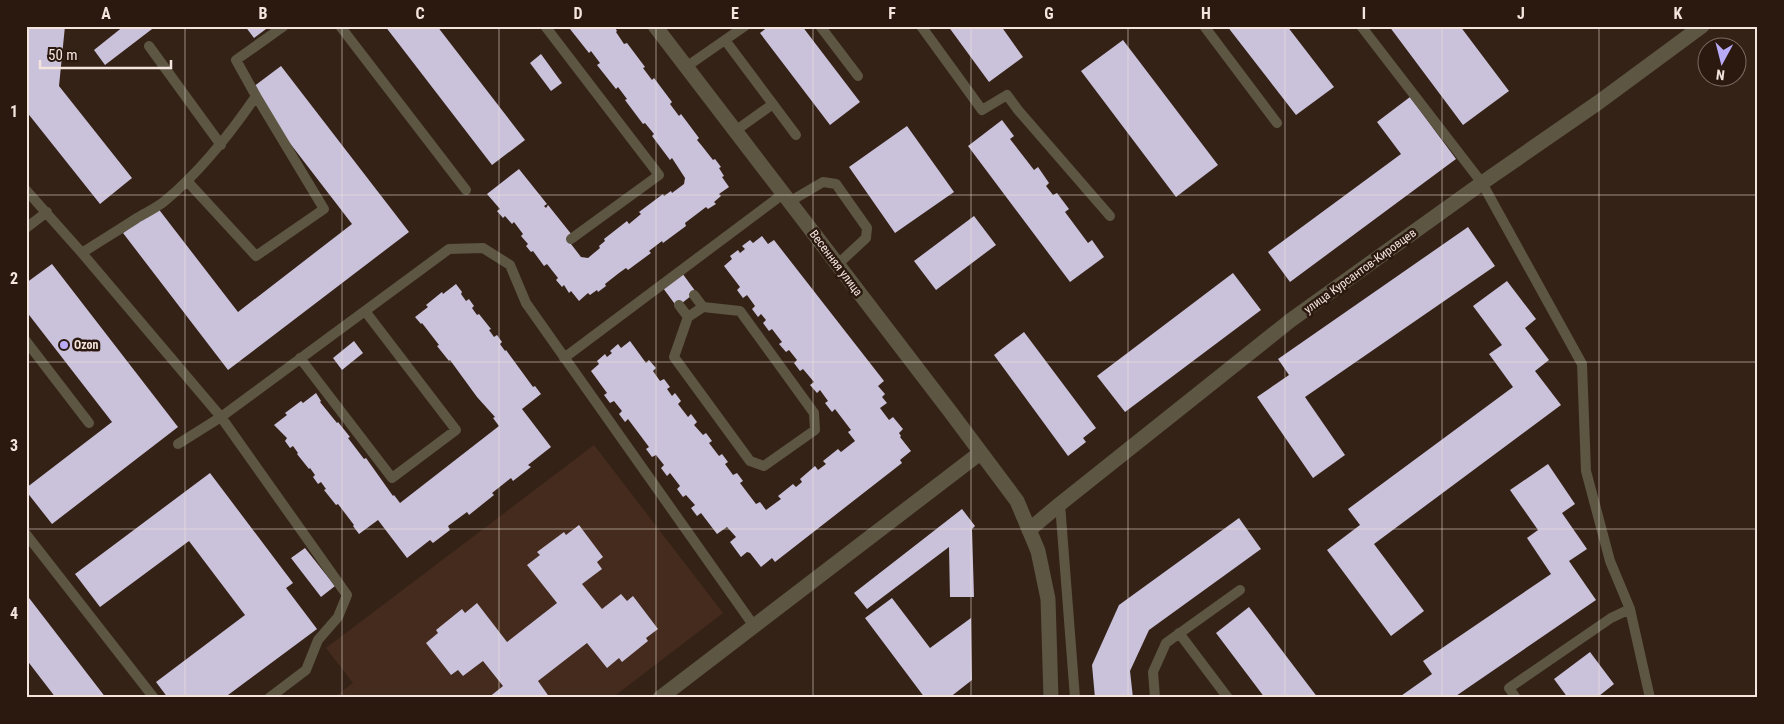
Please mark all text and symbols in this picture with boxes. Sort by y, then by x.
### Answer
text: A [101,4,111,23]
text: B [259,4,268,23]
text: C [415,4,425,23]
text: D [573,4,583,23]
text: E [731,4,739,23]
text: F [888,4,896,23]
text: G [1044,4,1054,23]
text: H [1201,4,1211,23]
text: I [1362,4,1366,23]
text: J [1517,4,1525,23]
text: K [1674,4,1683,23]
scale bar [40,38,171,70]
north arrow [1696,38,1746,88]
text: 50 m [48,46,78,64]
text: N [1715,66,1726,83]
text: 1 [10,102,18,121]
street label: улица Курсантов-Кировцев [1301,226,1419,316]
street label: Весенняя улица [807,227,865,299]
text: 2 [10,269,18,288]
place label: Ozon [74,338,99,352]
marker: Ozon [58,339,70,351]
text: 3 [10,436,18,455]
text: 4 [10,604,18,623]

